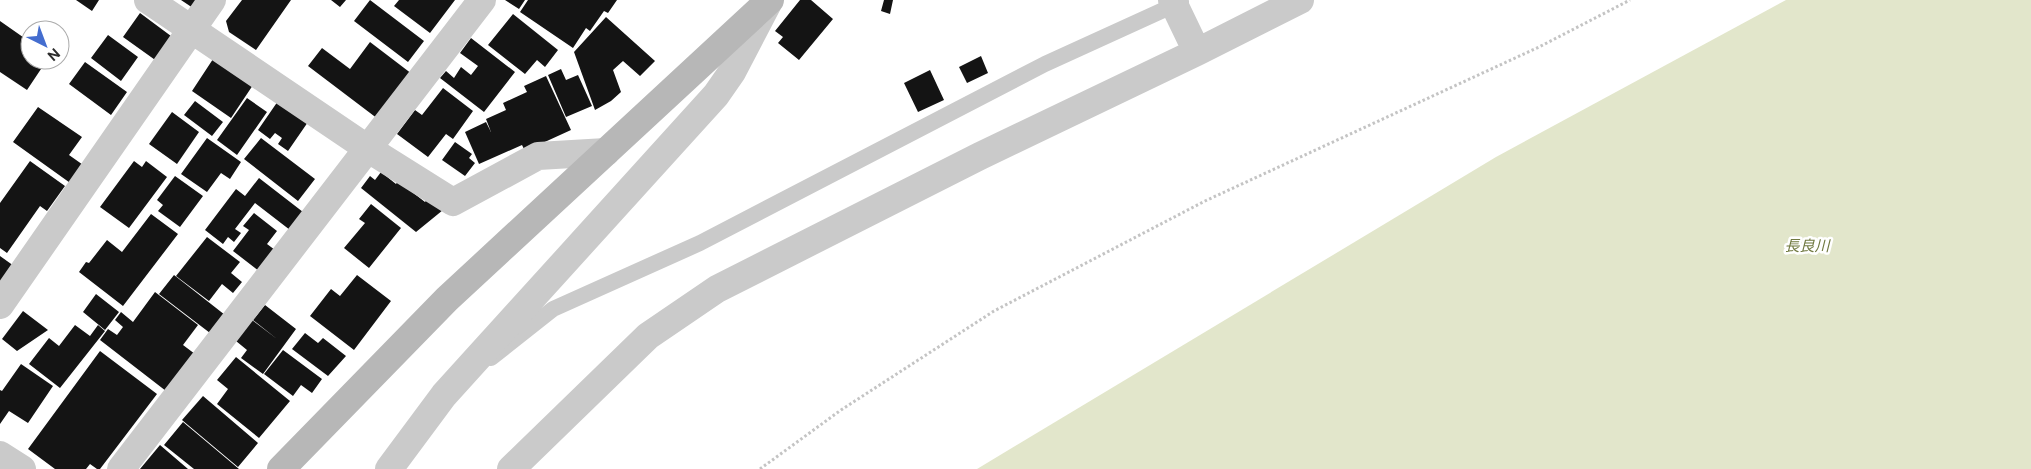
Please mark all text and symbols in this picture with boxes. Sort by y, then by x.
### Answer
north arrow [20,20,70,70]
text: N [44,45,63,64]
water label: 長良川 [1784,237,1831,254]

